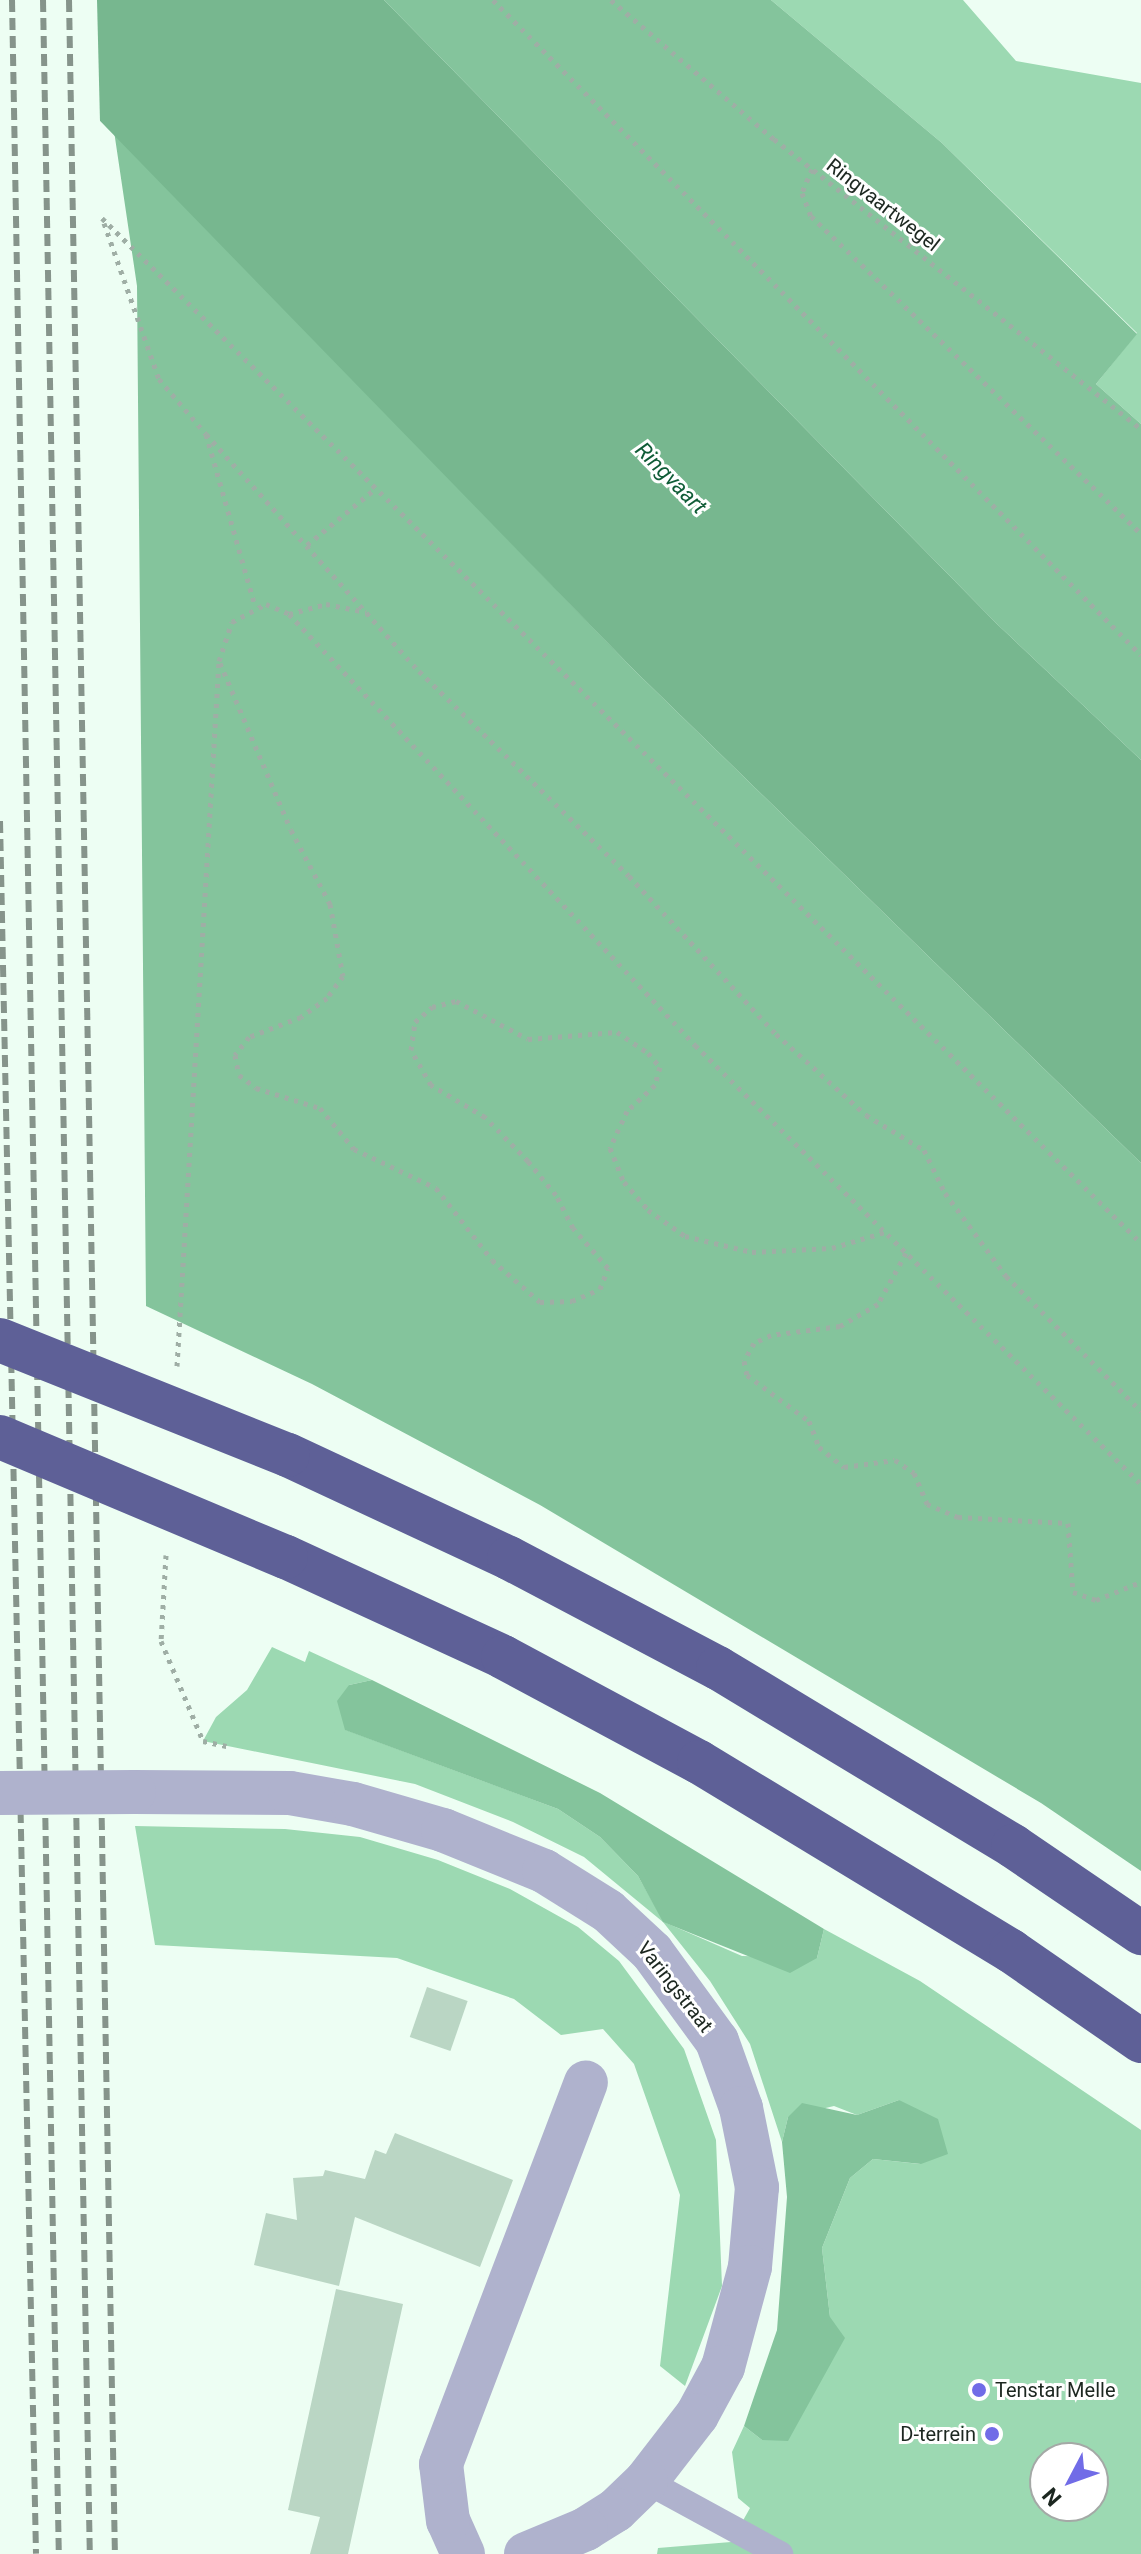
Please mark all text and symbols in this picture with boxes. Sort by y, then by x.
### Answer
street label: Ringvaartwegel [822,153,944,257]
water label: Ringvaart [630,437,712,519]
street label: Varingstraat [632,1937,718,2037]
place label: Tenstar Melle [995,2378,1115,2402]
marker: Tenstar Melle [970,2381,988,2399]
place label: D-terrein [900,2422,976,2446]
marker: D-terrein [983,2425,1001,2443]
north arrow [1029,2442,1109,2522]
text: N [1037,2483,1067,2511]

